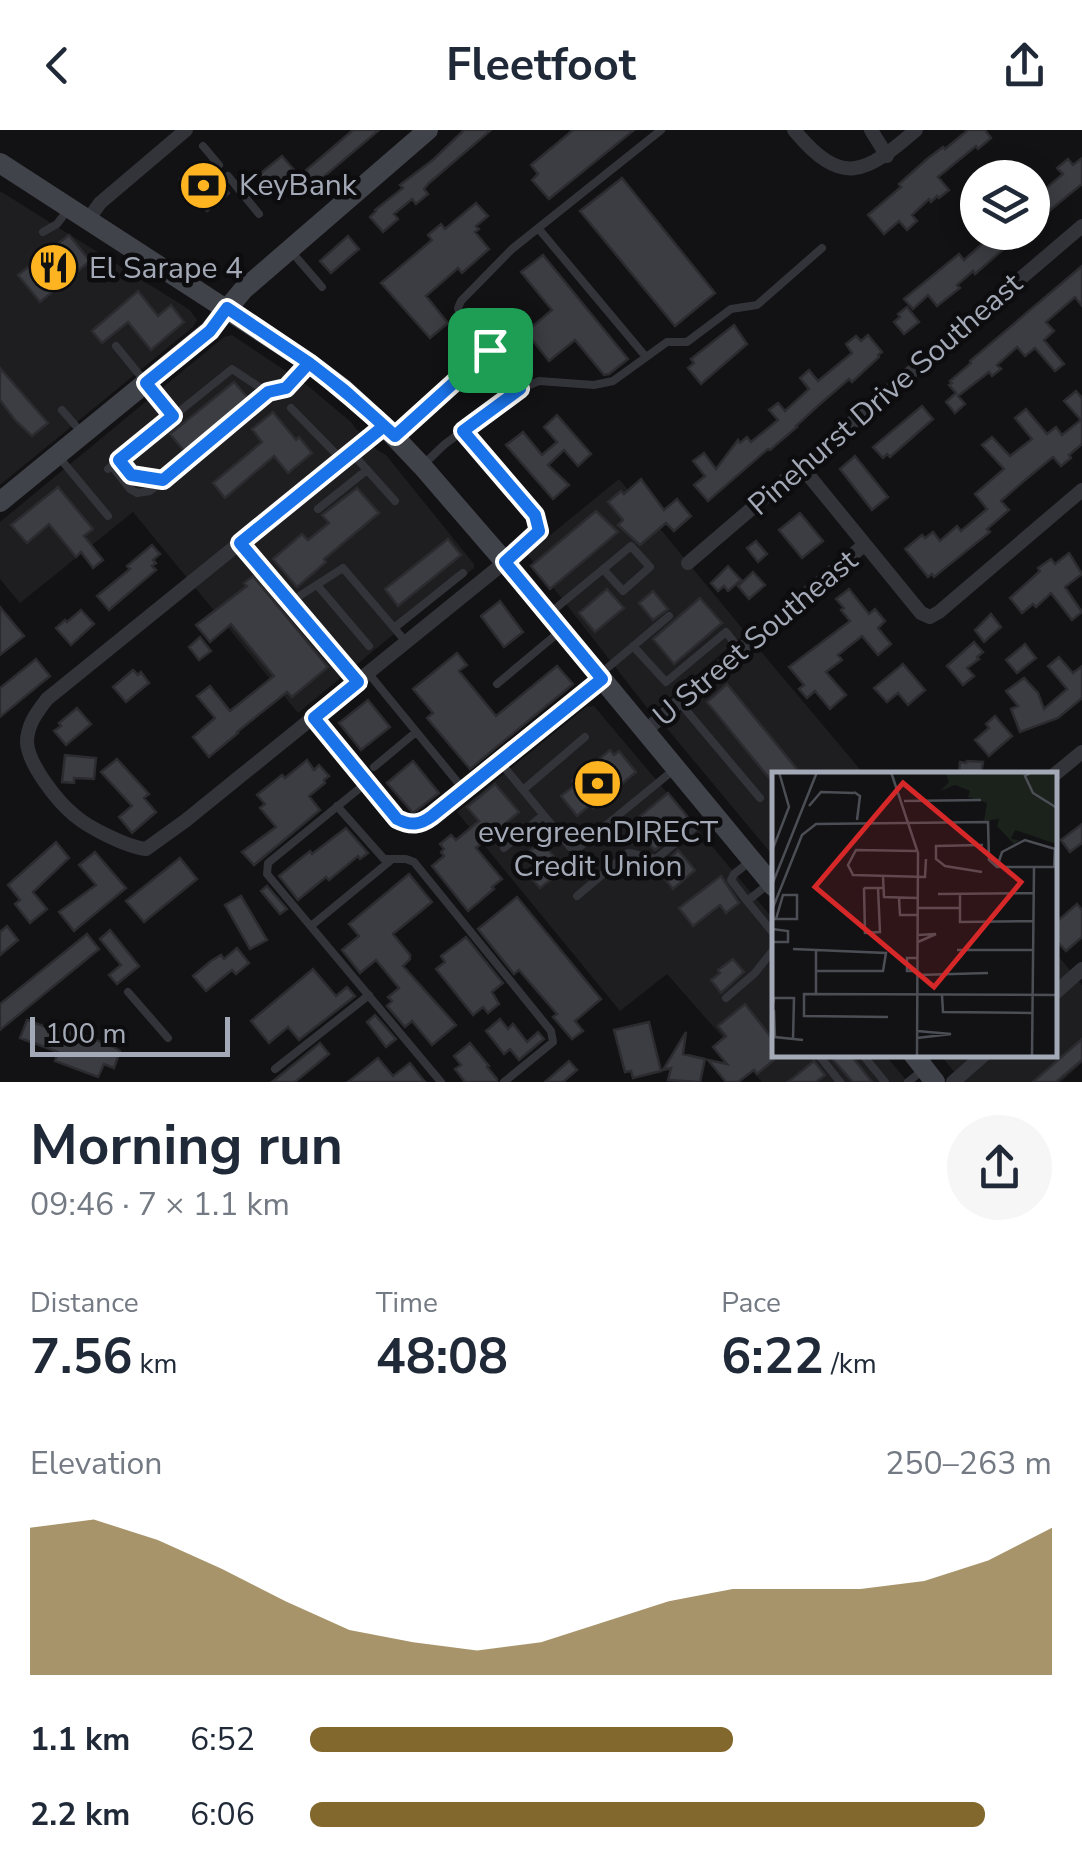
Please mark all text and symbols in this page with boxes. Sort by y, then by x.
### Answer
text: Fleetfoot [446,35,636,96]
icon: back [30,38,85,93]
icon: share [997,38,1052,93]
bank icon: KeyBank [178,159,230,211]
map controls [960,160,1050,250]
button: layers [960,160,1050,250]
place label: KeyBank [239,165,358,206]
restaurant icon: El Sarape 4 [28,242,80,294]
place label: El Sarape 4 [89,248,243,289]
street label: Pinehurst Drive Southeast [739,263,1032,525]
pin [448,308,533,393]
icon: arrive [463,323,518,378]
street label: U Street Southeast [644,540,867,736]
bank icon: evergreenDIRECT Credit Union [572,757,624,809]
inset map [772,772,1057,1057]
place label: evergreenDIRECT Credit Union [478,812,718,887]
scale bar [30,1012,230,1056]
text: 100 m [45,1015,127,1053]
text: Morning run [30,1108,343,1183]
button: share [947,1115,1052,1220]
text: 09:46 · 7 × 1.1 km [30,1183,290,1226]
text: Distance [30,1284,139,1322]
text: Time [376,1284,438,1322]
text: Pace [721,1284,781,1322]
text: 7.56 [30,1322,132,1391]
text: 48:08 [376,1322,508,1391]
text: 6:22 [721,1322,824,1391]
text: km [132,1345,178,1383]
text: /km [824,1345,877,1383]
text: Elevation [30,1442,163,1485]
text: 250–263 m [885,1442,1052,1485]
text: 1.1 km [30,1718,130,1761]
text: 6:52 [190,1718,255,1761]
text: 2.2 km [30,1793,130,1836]
text: 6:06 [190,1793,255,1836]

